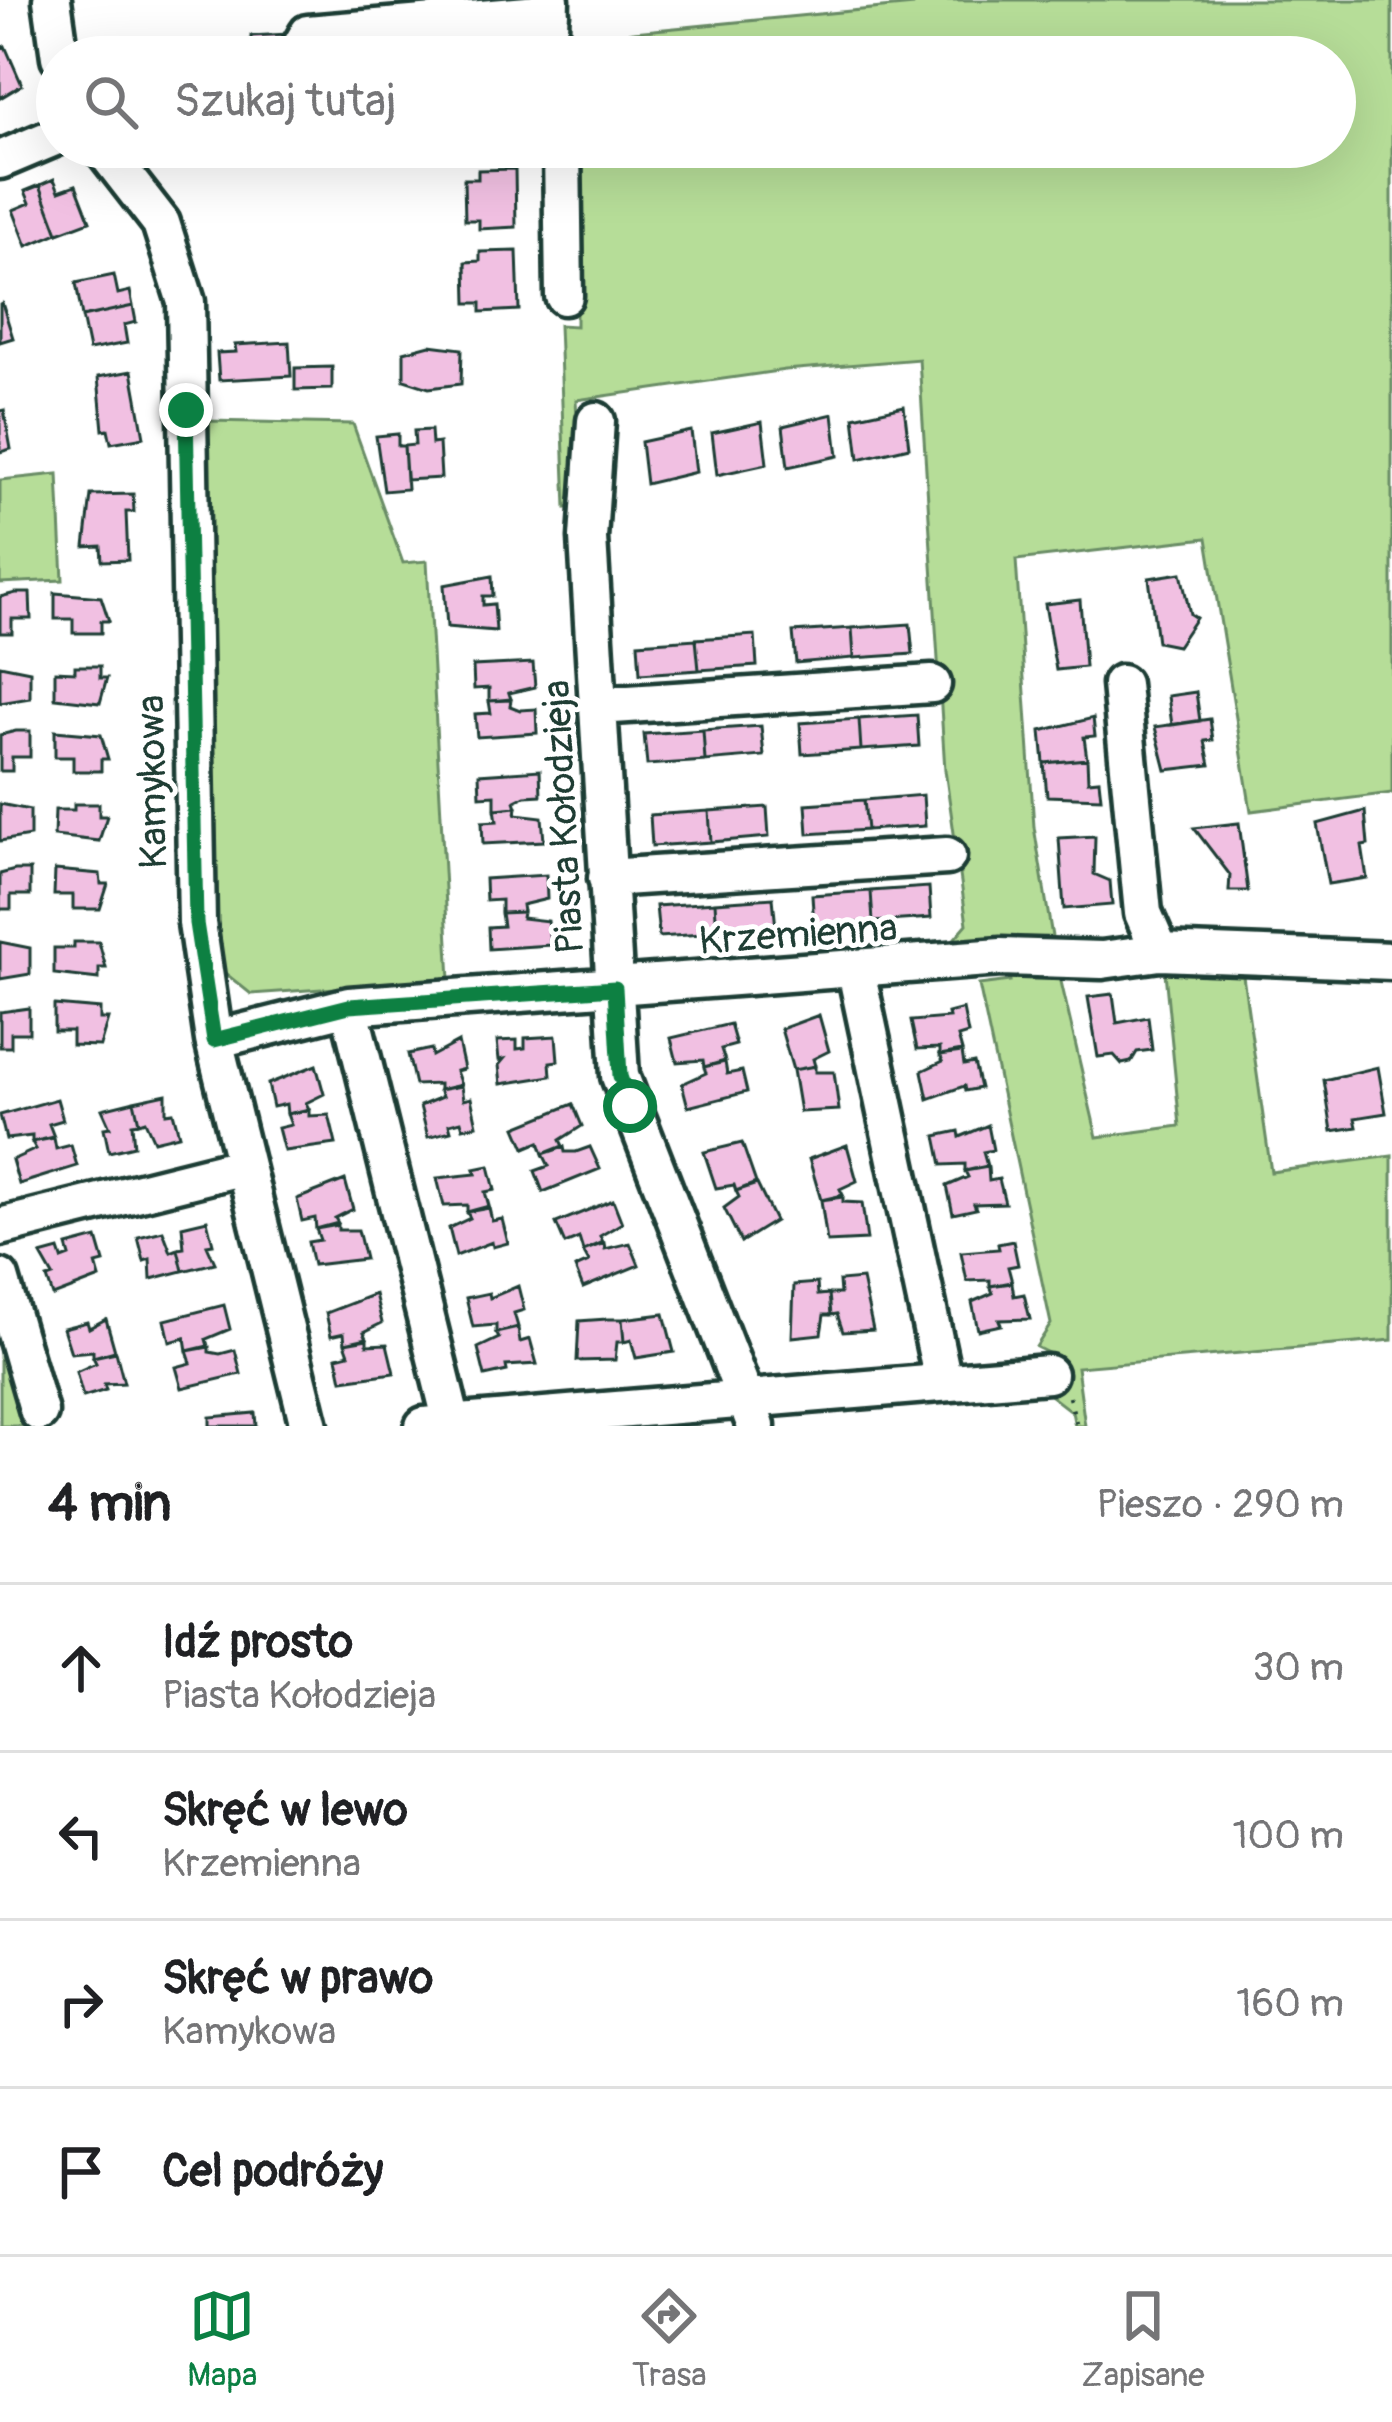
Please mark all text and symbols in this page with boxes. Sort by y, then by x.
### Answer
search box [36,36,1356,168]
icon: search [78,69,144,135]
text: Szukaj tutaj [174,74,396,130]
route end [159,383,213,437]
street label: Piasta Kołodzieja [532,679,595,955]
street label: Kamykowa [126,694,179,869]
street label: Krzemienna [697,903,899,966]
route start [603,1079,657,1133]
text: 4 min [48,1472,171,1536]
text: Pieszo · 290 m [1096,1480,1344,1529]
text: Idź prosto [162,1615,353,1671]
icon: ahead [48,1635,114,1701]
text: 30 m [1253,1643,1344,1692]
text: Piasta Kołodzieja [162,1671,436,1720]
text: Skręć w lewo [162,1783,408,1839]
icon: left [48,1803,114,1869]
text: 100 m [1232,1811,1344,1860]
text: Krzemienna [162,1839,361,1888]
text: Skręć w prawo [162,1951,433,2007]
icon: right [48,1971,114,2037]
text: 160 m [1236,1979,1344,2028]
text: Kamykowa [162,2007,336,2056]
icon: arrive [48,2139,114,2205]
text: Cel podróży [162,2144,383,2200]
tab: Mapa [187,2283,257,2396]
tab: Trasa [632,2283,707,2396]
tab: Zapisane [1081,2283,1205,2396]

